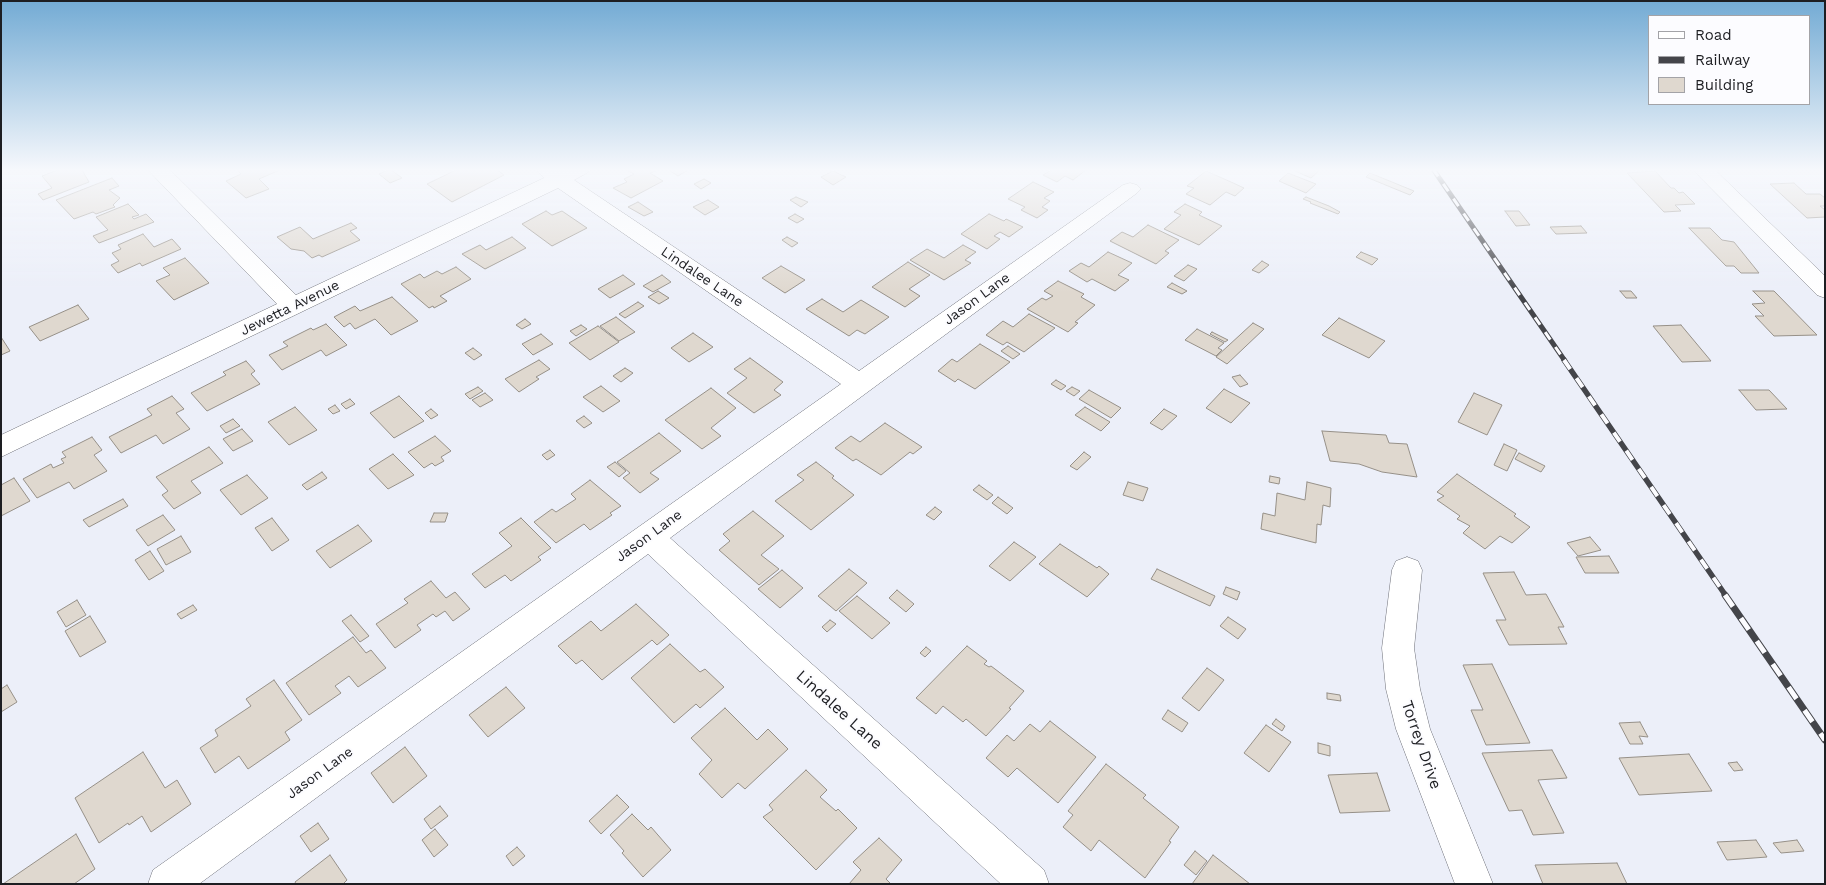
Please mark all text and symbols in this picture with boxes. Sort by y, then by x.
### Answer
legend [1648,15,1811,105]
text: Road [1695,26,1732,44]
text: Railway [1695,51,1750,69]
text: Building [1695,76,1753,94]
street label: Lindalee Lane [658,243,746,311]
street label: Jason Lane [941,269,1013,329]
street label: Jewetta Avenue [238,277,342,339]
street label: Jason Lane [613,506,685,566]
street label: Lindalee Lane [792,666,886,754]
street label: Torrey Drive [1397,698,1445,792]
street label: Jason Lane [284,743,356,803]

